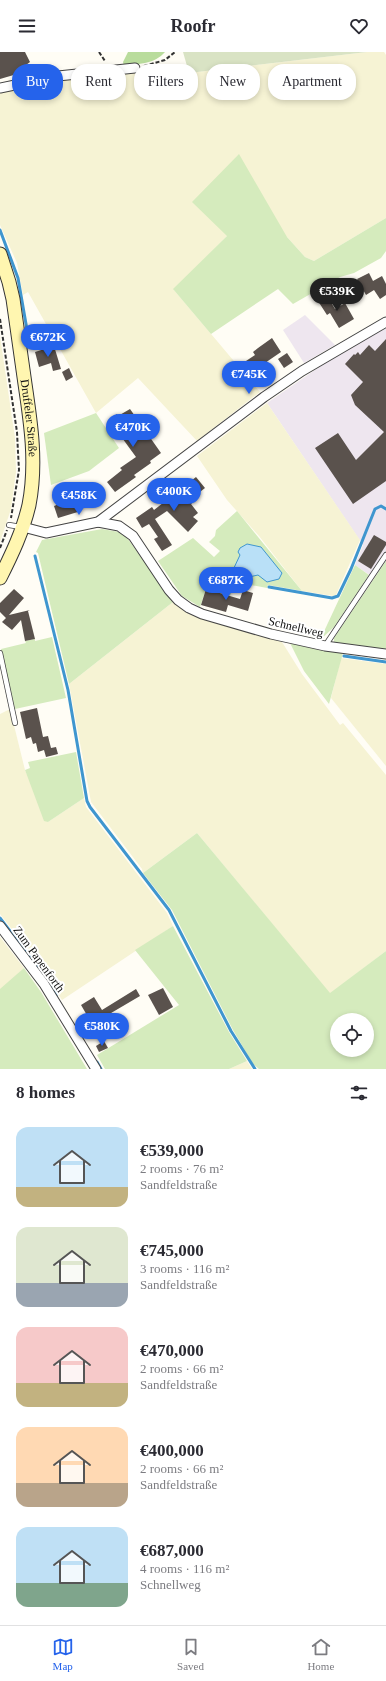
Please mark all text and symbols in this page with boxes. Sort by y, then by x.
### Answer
icon: menu [16,15,38,37]
icon: heart [348,15,370,37]
text: Roofr [171,16,215,36]
chip: Buy [12,64,63,100]
chip: Rent [71,64,126,100]
chip: Filters [134,64,198,100]
chip: New [206,64,260,100]
chip: Apartment [268,64,356,100]
pin: €539K [309,278,365,312]
text: €539K [319,283,355,298]
pin: €672K [20,324,76,358]
text: €672K [30,329,66,344]
pin: €745K [221,361,277,395]
text: €745K [231,366,267,381]
street label: Druffeler Straße [17,378,40,457]
pin: €470K [105,414,161,448]
text: €470K [115,419,151,434]
pin: €400K [146,478,202,512]
pin: €458K [51,482,107,516]
text: €400K [156,483,192,498]
text: €458K [61,487,97,502]
pin: €687K [198,567,254,601]
text: €687K [208,572,244,587]
street label: Schnellweg [267,614,325,640]
street label: Zum Papenforth [10,923,68,995]
pin: €580K [74,1013,130,1047]
map controls [330,1013,374,1057]
button: locate [330,1013,374,1057]
text: €580K [84,1018,120,1033]
icon: filters [348,1082,370,1104]
text: 8 homes [16,1083,75,1102]
text: €539,000 [140,1141,204,1160]
icon: home [48,1143,96,1191]
text: 2 rooms · 76 m² [140,1161,223,1176]
text: Sandfeldstraße [140,1177,217,1192]
text: €745,000 [140,1241,204,1260]
icon: home [48,1243,96,1291]
text: 3 rooms · 116 m² [140,1261,229,1276]
text: Sandfeldstraße [140,1277,217,1292]
text: €470,000 [140,1341,204,1360]
icon: home [48,1343,96,1391]
text: 2 rooms · 66 m² [140,1361,223,1376]
text: Sandfeldstraße [140,1377,217,1392]
text: €400,000 [140,1441,204,1460]
icon: home [48,1443,96,1491]
text: 2 rooms · 66 m² [140,1461,223,1476]
text: Sandfeldstraße [140,1477,217,1492]
text: €687,000 [140,1541,204,1560]
icon: home [48,1543,96,1591]
text: 4 rooms · 116 m² [140,1561,229,1576]
text: Schnellweg [140,1577,201,1592]
tab: Map [52,1636,74,1672]
tab: Saved [177,1636,204,1672]
tab: Home [307,1636,334,1672]

